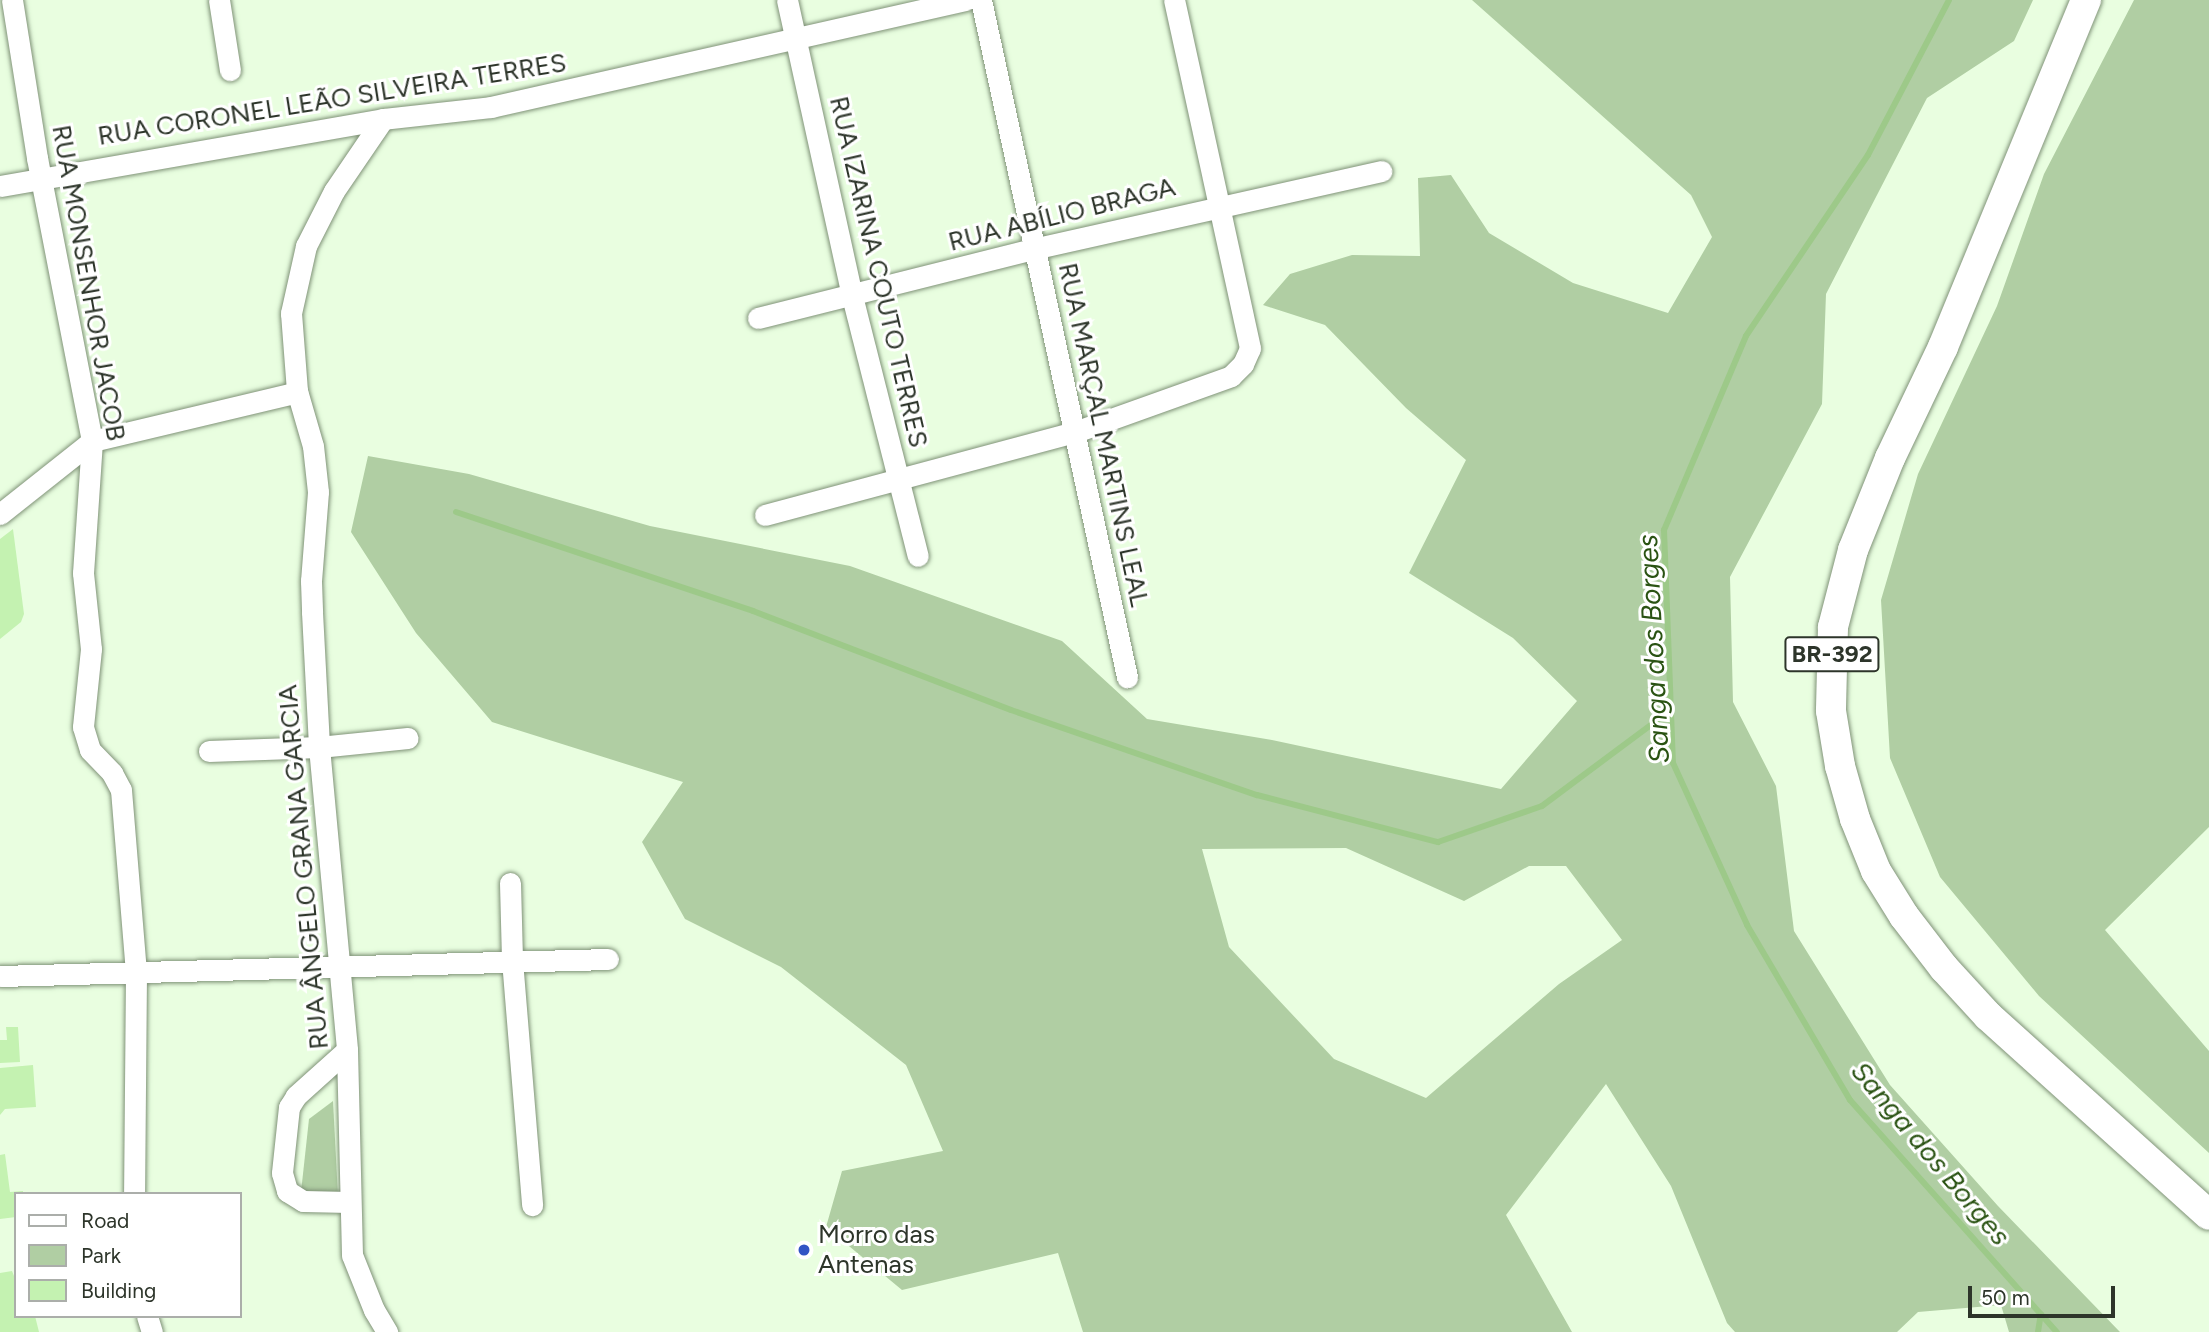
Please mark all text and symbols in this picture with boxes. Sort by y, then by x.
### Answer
street label: RUA CORONEL LEÃO SILVEIRA TERRES [96,48,568,152]
street label: RUA IZARINA COUTO TERRES [822,94,934,450]
street label: RUA MONSENHOR JACOB [45,123,131,443]
street label: RUA ABÍLIO BRAGA [945,172,1179,258]
street label: RUA MARÇAL MARTINS LEAL [1051,260,1155,610]
water label: Sanga dos Borges [1630,533,1676,765]
road number: BR-392 [1783,634,1881,674]
street label: RUA ÂNGELO GRANA GARCIA [273,683,335,1051]
water label: Sanga dos Borges [1844,1054,2018,1252]
legend [14,1192,242,1318]
text: Road [81,1208,129,1233]
place label: Morro das Antenas [818,1219,935,1280]
marker: Morro das Antenas [796,1242,812,1258]
text: Park [81,1243,121,1268]
scale bar [1971,1272,2118,1316]
text: Building [81,1278,156,1303]
text: 50 m [1981,1285,2030,1310]

